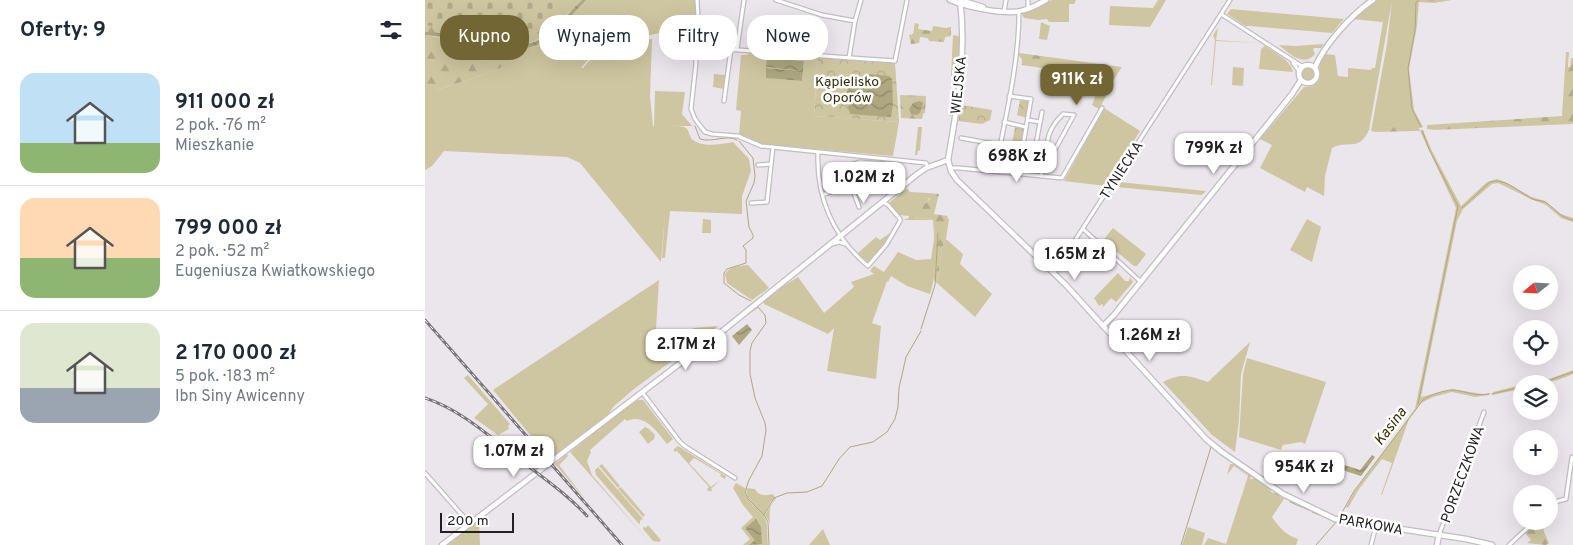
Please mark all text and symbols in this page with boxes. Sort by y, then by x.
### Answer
chip: Kupno [440,15,529,60]
chip: Wynajem [539,15,649,60]
chip: Filtry [659,15,737,60]
chip: Nowe [747,15,828,60]
icon: filters [377,16,405,44]
text: Oferty: 9 [20,17,106,44]
street label: WIEJSKA [948,55,971,115]
pin: 911K zł [1031,64,1123,106]
text: 911K zł [1051,70,1103,90]
park label: Kąpielisko Oporów [815,74,879,107]
text: 911 000 zł [175,89,274,116]
icon: home [60,93,120,153]
text: 2 pok. · 76 m² [175,116,266,136]
pin: 799K zł [1168,132,1260,175]
text: Mieszkanie [175,136,254,156]
street label: TYNIECKA [1097,138,1147,203]
text: 799K zł [1186,139,1242,159]
pin: 698K zł [971,140,1063,183]
text: 698K zł [988,147,1046,167]
pin: 1.02M zł [812,162,916,204]
text: 1.02M zł [834,168,894,188]
text: 799 000 zł [175,215,282,242]
icon: home [60,218,120,278]
pin: 1.65M zł [1023,238,1127,281]
text: 2 pok. · 52 m² [175,242,269,262]
text: 1.65M zł [1045,245,1105,265]
text: Eugeniusza Kwiatkowskiego [175,262,375,282]
north arrow [1513,265,1557,310]
map controls [1513,265,1558,530]
pin: 1.26M zł [1098,320,1202,362]
button: locate [1513,320,1558,365]
text: 1.26M zł [1120,326,1180,346]
pin: 2.17M zł [634,328,738,371]
text: 2.17M zł [657,335,715,355]
text: 2 170 000 zł [175,340,296,367]
icon: home [60,343,120,403]
text: 5 pok. · 183 m² [175,367,275,387]
button: layers [1513,375,1558,420]
text: Ibn Siny Awicenny [175,387,305,407]
water label: Kasina [1371,404,1412,450]
street label: PORZECZKOWA [1438,424,1489,525]
button: + [1513,430,1558,475]
pin: 1.07M zł [462,436,566,478]
text: 1.07M zł [484,442,544,462]
pin: 954K zł [1258,452,1350,494]
text: 954K zł [1275,458,1333,478]
button: − [1513,485,1558,530]
scale bar [440,510,514,533]
street label: PARKOWA [1337,511,1404,539]
text: 200 m [447,513,489,530]

